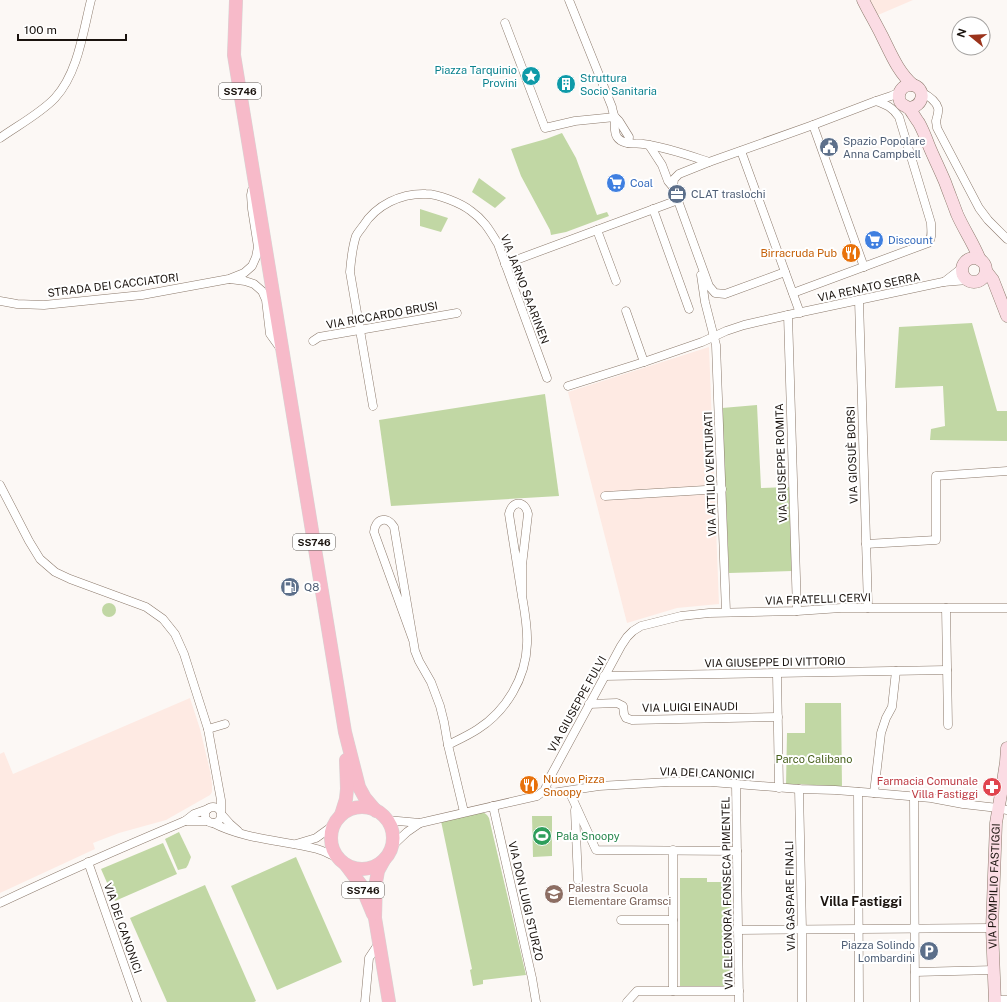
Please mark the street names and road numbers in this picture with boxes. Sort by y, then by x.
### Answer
road number: SS746 [219,83,261,99]
street label: VIA JARNO SAARINEN [499,233,551,345]
street label: VIA RENATO SERRA [817,270,922,304]
street label: STRADA DEI CACCIATORI [47,271,179,299]
street label: VIA RICCARDO BRUSI [325,299,439,331]
street label: VIA GIUSEPPE ROMITA [773,403,789,523]
street label: VIA GIOSUÈ BORSI [843,406,860,504]
street label: VIA ATTILIO VENTURATI [702,411,718,537]
road number: SS746 [293,534,335,550]
street label: VIA FRATELLI CERVI [765,591,871,607]
street label: VIA GIUSEPPE FULVI [546,654,608,754]
street label: VIA GIUSEPPE DI VITTORIO [704,655,846,669]
street label: VIA LUIGI EINAUDI [642,700,738,714]
street label: VIA DEI CANONICI [659,765,755,781]
street label: VIA ELEONORA FONSECA PIMENTEL [719,796,735,990]
street label: VIA POMPILIO FASTIGGI [986,823,1002,949]
street label: VIA DON LUIGI STURZO [506,840,546,962]
street label: VIA GASPARE FINALI [783,841,797,951]
street label: VIA DEI CANONICI [102,881,144,975]
road number: SS746 [342,882,384,898]

